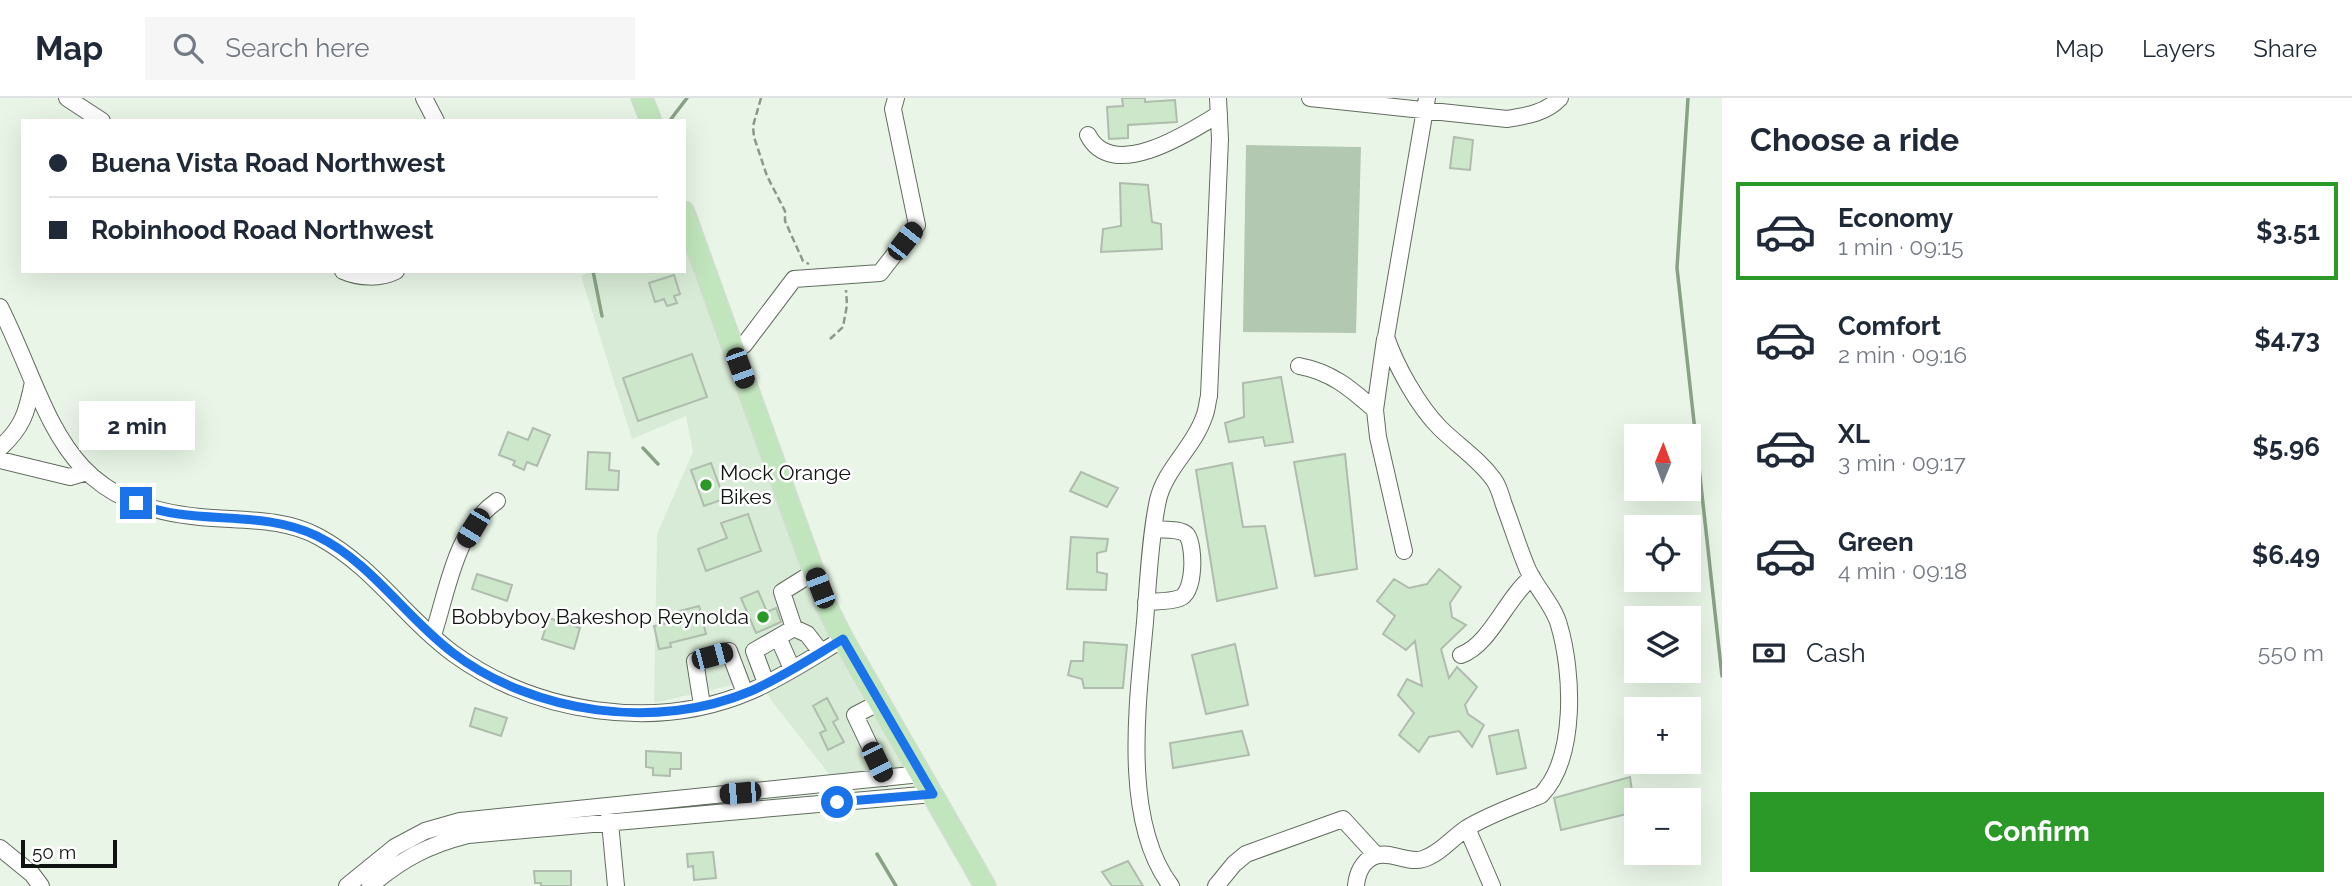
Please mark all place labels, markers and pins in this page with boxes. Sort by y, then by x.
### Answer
place label: Mock Orange Bikes [720,460,851,509]
marker: Mock Orange Bikes [698,477,714,493]
place label: Bobbyboy Bakeshop Reynolda [451,604,749,629]
marker: Bobbyboy Bakeshop Reynolda [755,609,771,625]

